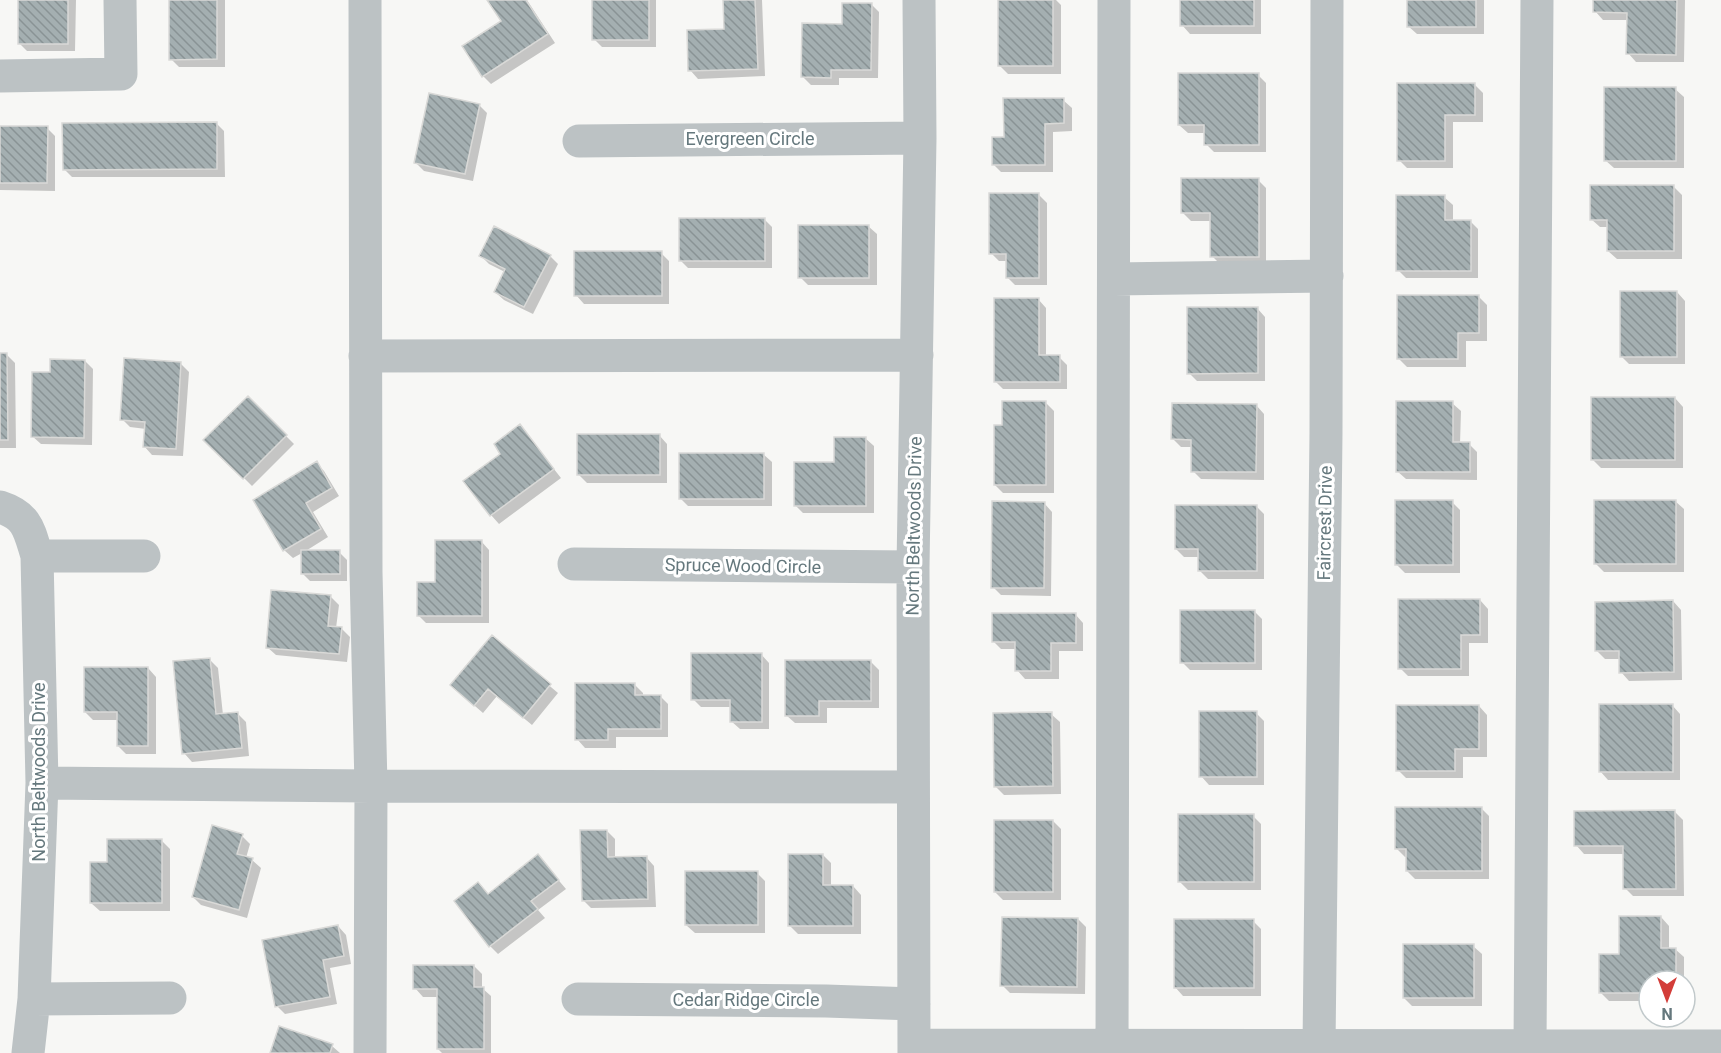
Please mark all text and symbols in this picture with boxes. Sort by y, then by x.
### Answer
street label: Evergreen Circle [686,128,815,149]
street label: North Beltwoods Drive [901,436,926,616]
street label: Faircrest Drive [1313,465,1336,581]
street label: Spruce Wood Circle [665,554,821,577]
street label: North Beltwoods Drive [28,682,49,862]
north arrow [1637,969,1697,1029]
street label: Cedar Ridge Circle [673,989,819,1010]
text: N [1661,1004,1673,1023]

